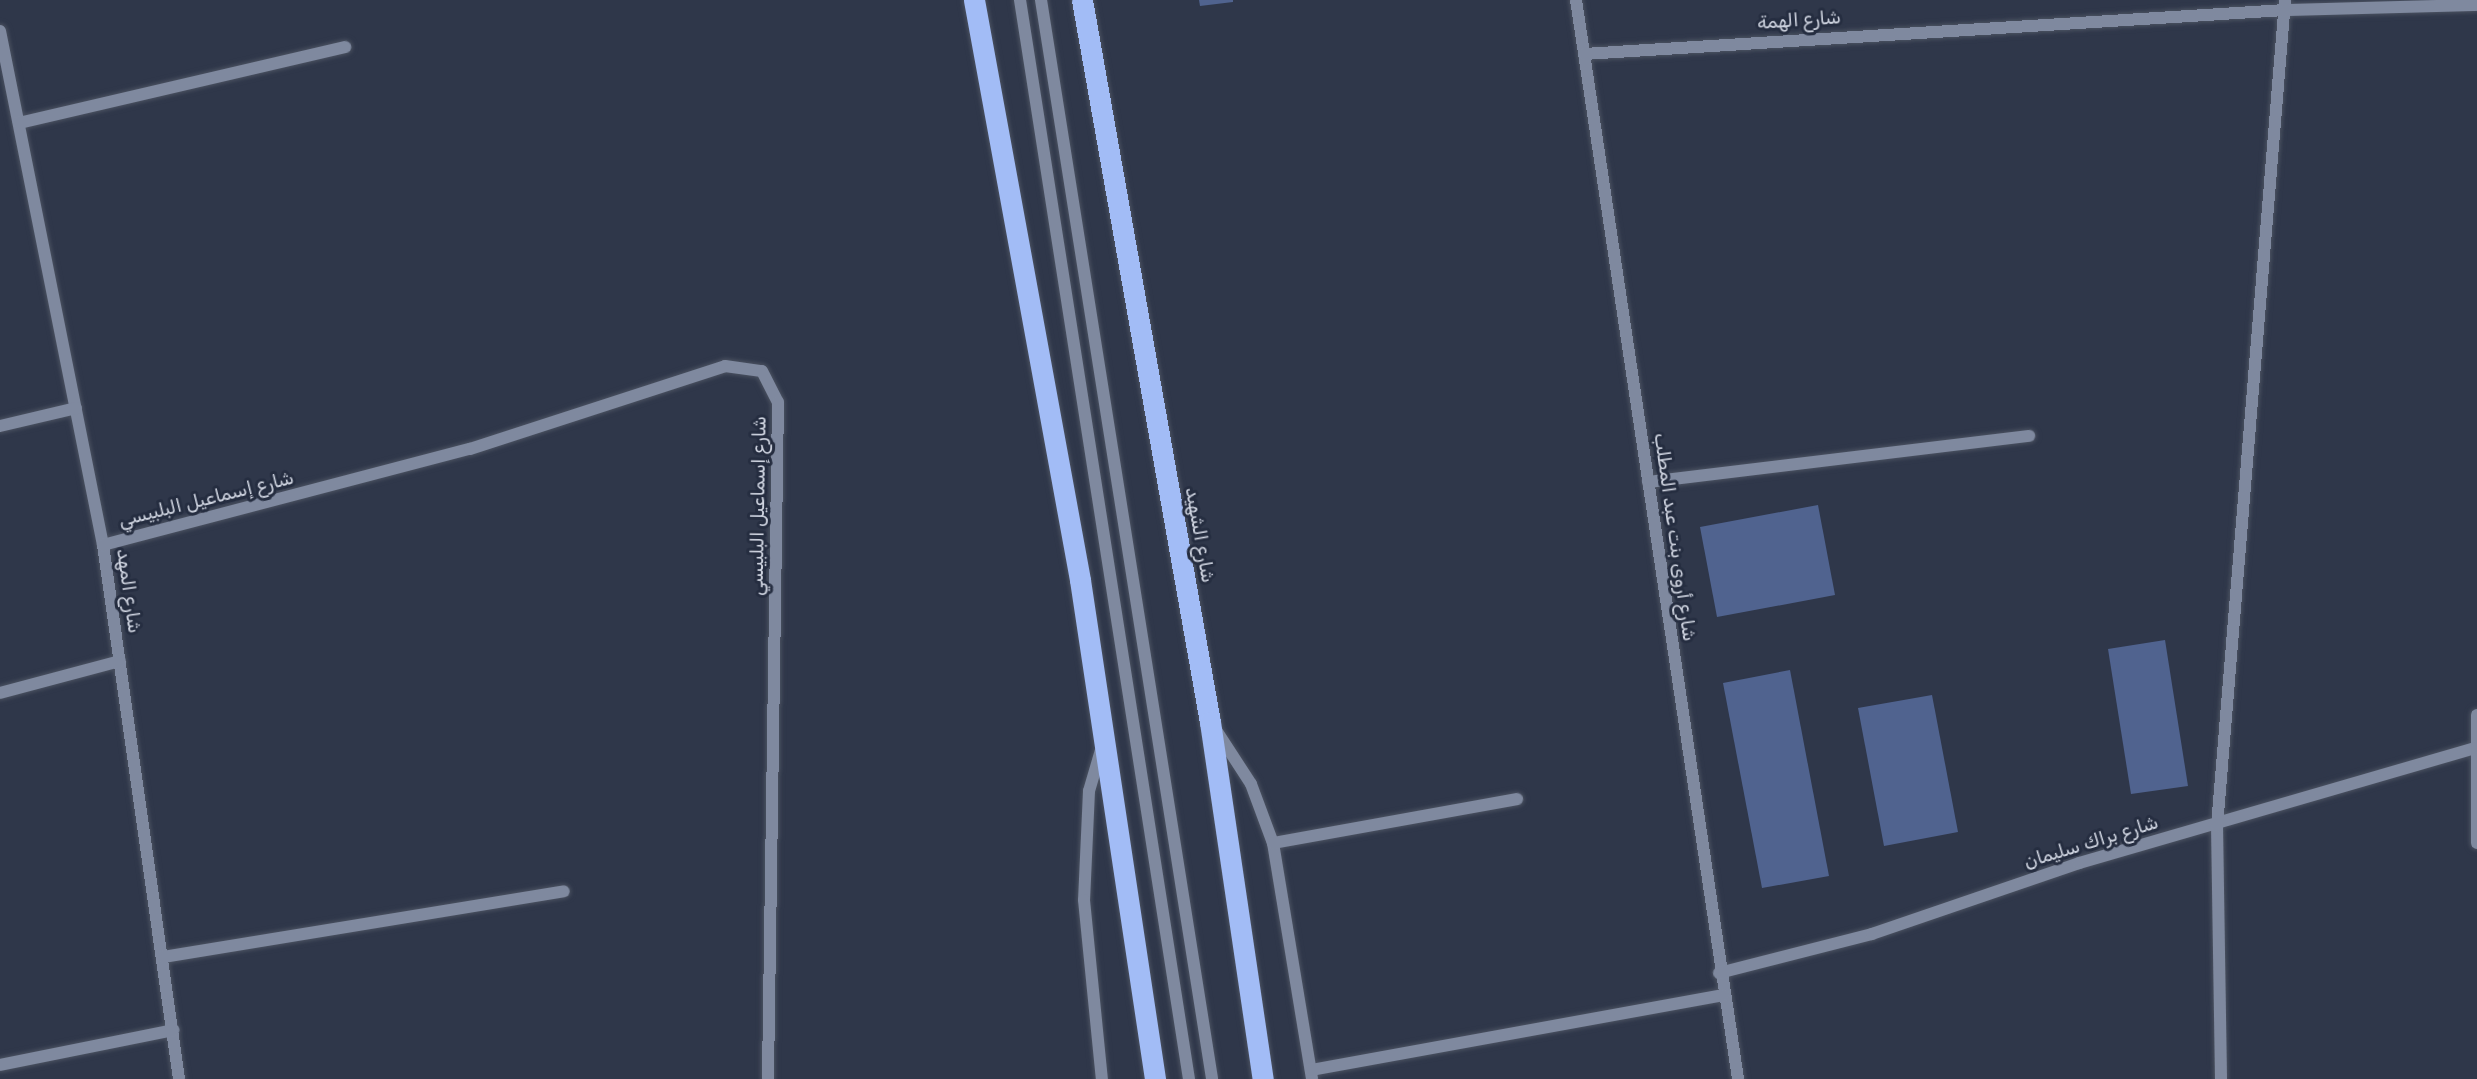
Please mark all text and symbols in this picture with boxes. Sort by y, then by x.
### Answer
street label: شارع الهمة [1756,6,1842,34]
street label: شارع إسماعيل البلبيسي [745,416,771,596]
street label: شارع أروى بنت عبد المطلب [1649,431,1701,643]
street label: شارع إسماعيل البلبيسي [116,466,296,532]
street label: شارع الشهيد [1180,485,1220,585]
street label: شارع المهد [112,547,146,635]
street label: شارع براك سليمان [2021,811,2161,873]

